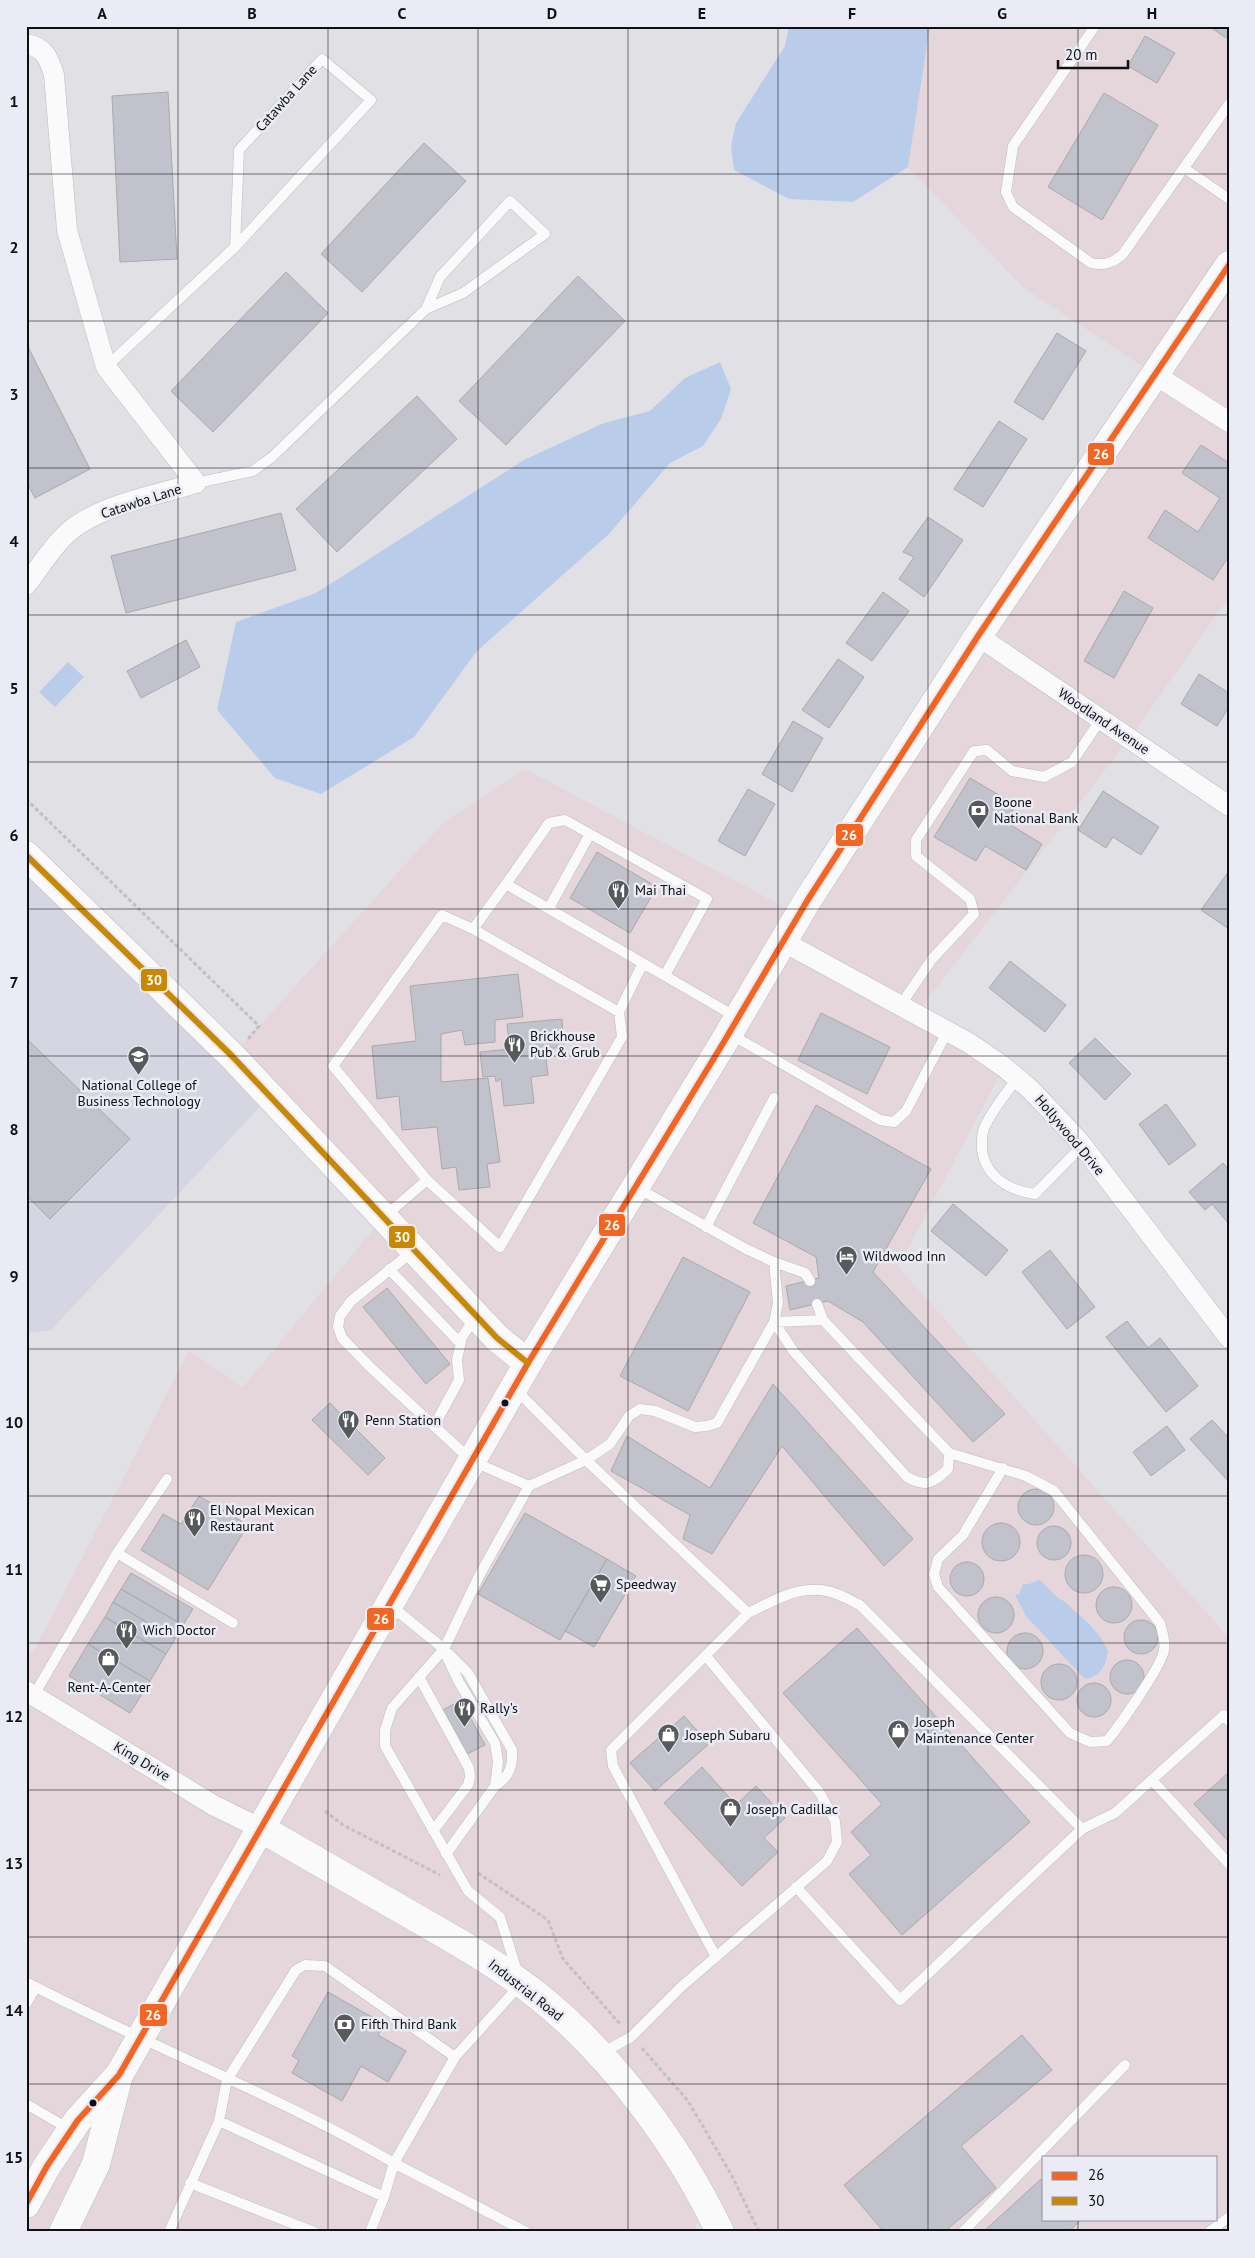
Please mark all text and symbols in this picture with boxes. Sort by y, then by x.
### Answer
text: A [97,3,107,23]
text: B [247,3,257,23]
text: C [398,3,407,23]
text: D [547,3,557,23]
text: E [698,3,706,23]
text: F [848,3,856,23]
text: G [997,3,1007,23]
text: H [1147,3,1157,23]
scale bar [1058,38,1128,70]
text: 20 m [1065,45,1098,64]
street label: Catawba Lane [251,61,321,135]
text: 1 [9,91,19,111]
text: 2 [9,237,19,257]
text: 3 [9,384,19,404]
line badge: 26 [1087,442,1115,466]
text: 26 [1093,445,1109,463]
street label: Catawba Lane [98,480,184,522]
text: 4 [9,531,19,551]
text: 5 [9,678,19,698]
street label: Woodland Avenue [1055,684,1153,758]
place label: Boone National Bank [994,793,1079,827]
bank icon: Boone National Bank [966,798,990,829]
line badge: 26 [835,823,864,847]
text: 6 [9,825,19,845]
text: 26 [841,826,857,844]
restaurant icon: Mai Thai [607,878,631,909]
place label: Mai Thai [635,881,686,899]
line badge: 30 [140,968,168,992]
text: 30 [146,971,162,989]
text: 7 [9,972,19,992]
place label: Brickhouse Pub & Grub [530,1027,600,1061]
restaurant icon: Brickhouse Pub & Grub [502,1032,526,1063]
school or university icon: National College of Business Technology [127,1045,151,1076]
place label: National College of Business Technology [78,1076,201,1110]
street label: Hollywood Drive [1031,1091,1109,1179]
text: 8 [9,1119,19,1139]
line badge: 26 [598,1213,626,1237]
text: 26 [604,1216,620,1234]
line badge: 30 [388,1225,416,1249]
text: 30 [394,1228,410,1246]
hotel icon: Wildwood Inn [835,1244,859,1275]
place label: Wildwood Inn [863,1247,946,1265]
text: 9 [9,1266,19,1286]
unlabelled marker [500,1398,510,1408]
restaurant icon: Penn Station [337,1408,361,1439]
place label: Penn Station [365,1411,441,1429]
text: 10 [5,1412,23,1432]
place label: El Nopal Mexican Restaurant [210,1501,314,1535]
restaurant icon: El Nopal Mexican Restaurant [182,1506,206,1537]
text: 11 [5,1559,23,1579]
supermarket icon: Speedway [588,1572,612,1603]
place label: Speedway [616,1575,677,1593]
line badge: 26 [366,1607,395,1631]
text: 26 [373,1610,389,1628]
restaurant icon: Wich Doctor [115,1618,139,1649]
place label: Wich Doctor [143,1621,216,1639]
shop icon: Rent-A-Center [97,1647,121,1678]
place label: Rent-A-Center [67,1678,151,1696]
restaurant icon: Rally's [452,1696,476,1727]
place label: Rally's [480,1699,518,1717]
text: 12 [5,1706,23,1726]
place label: Joseph Maintenance Center [914,1713,1034,1747]
shop icon: Joseph Maintenance Center [887,1718,911,1749]
shop icon: Joseph Subaru [657,1723,681,1754]
place label: Joseph Subaru [684,1726,770,1744]
street label: King Drive [111,1737,173,1785]
shop icon: Joseph Cadillac [719,1797,743,1828]
place label: Joseph Cadillac [746,1800,838,1818]
text: 13 [5,1853,23,1873]
street label: Industrial Road [485,1955,567,2025]
text: 14 [5,2000,23,2020]
line badge: 26 [139,2003,168,2027]
text: 26 [145,2006,161,2024]
bank icon: Fifth Third Bank [333,2012,357,2043]
place label: Fifth Third Bank [361,2015,457,2033]
unlabelled marker [88,2098,98,2108]
text: 15 [5,2147,23,2167]
legend [1042,2156,1218,2220]
text: 26 [1088,2165,1104,2184]
text: 30 [1088,2191,1104,2210]

